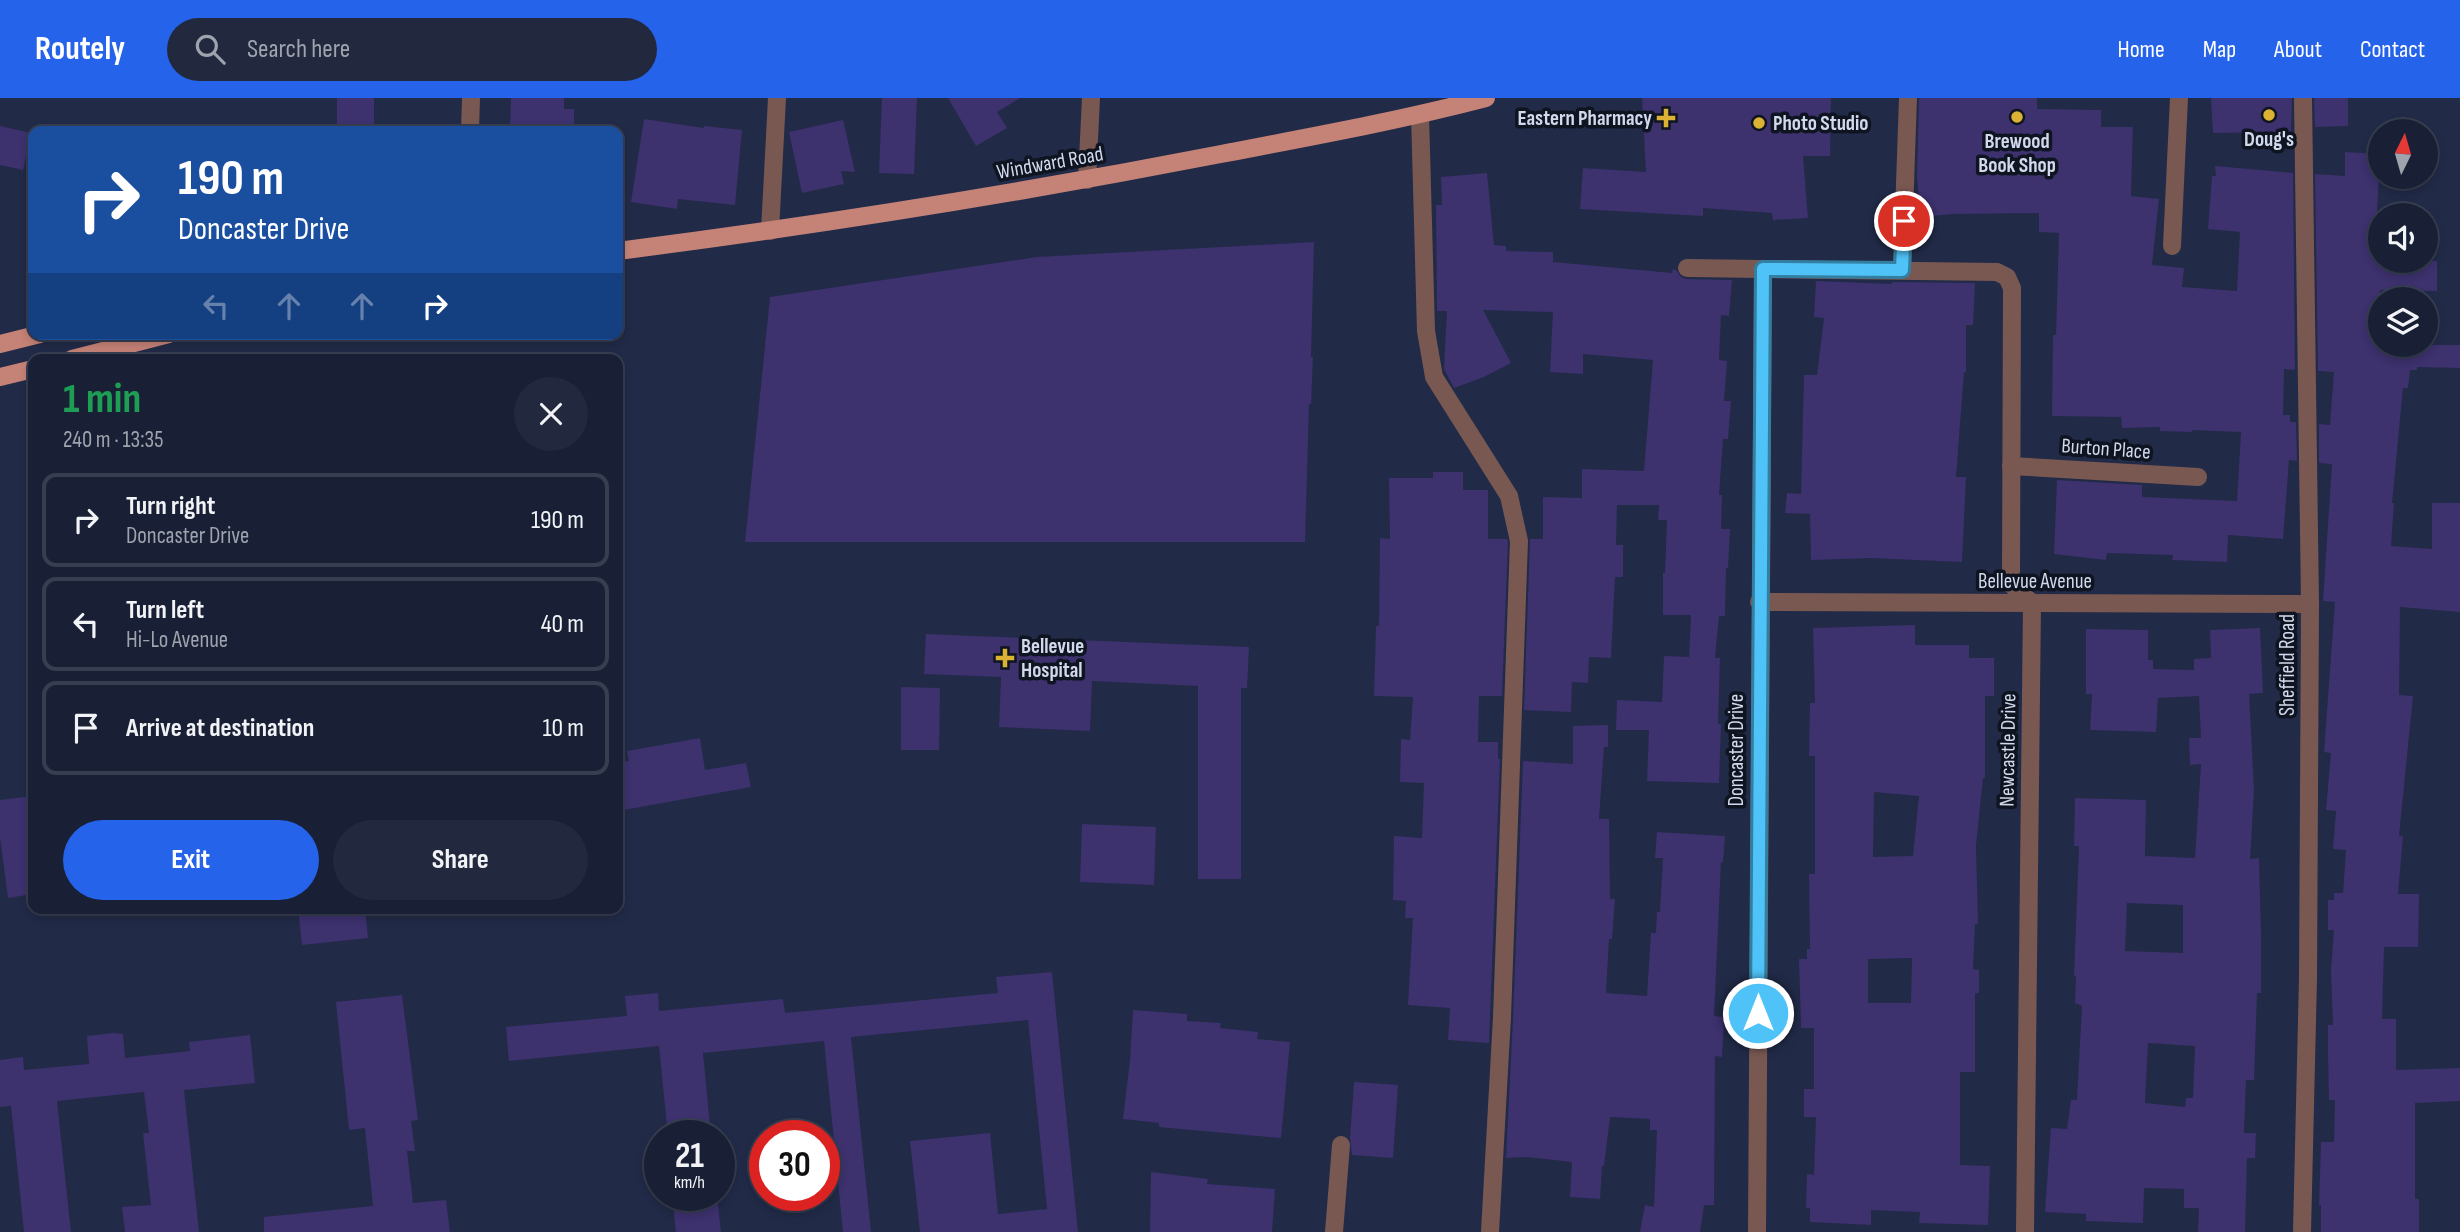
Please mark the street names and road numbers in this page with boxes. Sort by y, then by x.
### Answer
street label: Windward Road [995,141,1105,185]
street label: Burton Place [2061,433,2151,465]
street label: Bellevue Avenue [1978,569,2092,594]
street label: Sheffield Road [2275,614,2300,716]
street label: Newcastle Drive [1995,693,2021,807]
street label: Doncaster Drive [1724,694,1749,806]

